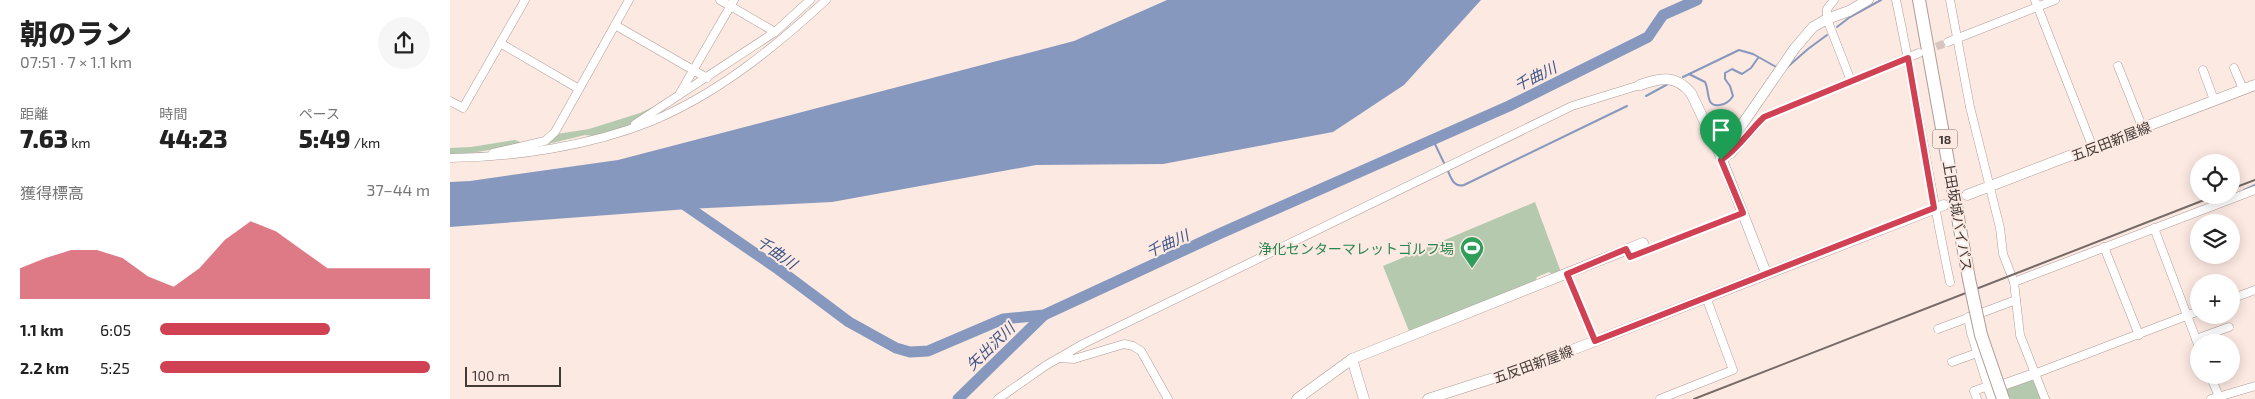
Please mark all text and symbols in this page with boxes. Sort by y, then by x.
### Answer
text: 朝のラン [20,16,132,50]
button: share [378,17,430,69]
text: 07:51 · 7 × 1.1 km [20,52,132,71]
water label: 千曲川 [1511,57,1561,94]
text: 距離 [20,105,48,122]
text: 時間 [159,105,187,122]
text: ペース [299,105,340,122]
pin [1700,109,1742,160]
icon: arrive [1707,116,1735,144]
street label: 五反田新屋線 [2069,118,2153,164]
text: 7.63 [20,123,68,153]
text: 44:23 [159,123,228,153]
text: 5:49 [299,123,351,153]
road number: 18 [1932,130,1958,148]
text: km [68,134,91,151]
text: /km [351,134,380,151]
map controls [2190,154,2240,384]
button: locate [2190,154,2240,204]
street label: 上田坂城バイパス [1940,160,1976,272]
text: 37–44 m [367,180,430,199]
text: 獲得標高 [20,183,84,202]
button: layers [2190,214,2240,264]
water label: 千曲川 [1143,225,1193,260]
water label: 千曲川 [753,232,802,273]
sports icon: 浄化センターマレットゴルフ場 [1459,235,1485,269]
place label: 浄化センターマレットゴルフ場 [1258,240,1454,257]
button: + [2190,274,2240,324]
water label: 矢出沢川 [962,317,1019,373]
text: 1.1 km [20,320,64,339]
text: 6:05 [100,320,131,339]
button: − [2190,334,2240,384]
street label: 五反田新屋線 [1491,342,1575,386]
text: 2.2 km [20,358,69,377]
text: 5:25 [100,358,130,377]
scale bar [465,364,561,387]
text: 100 m [472,367,510,384]

